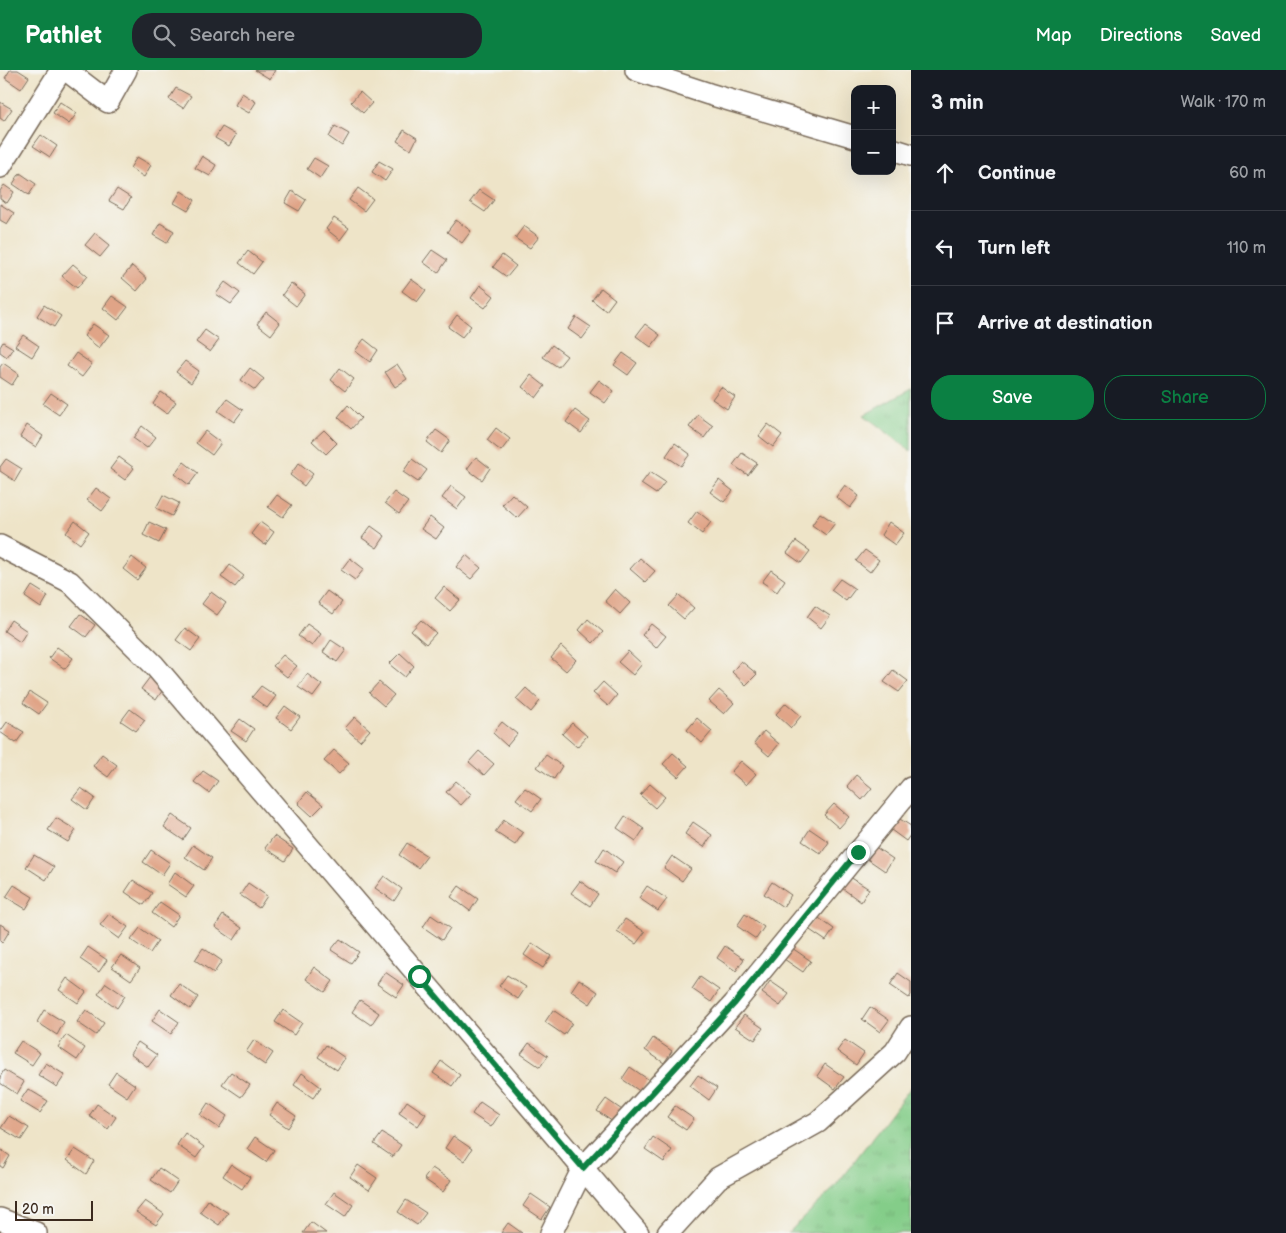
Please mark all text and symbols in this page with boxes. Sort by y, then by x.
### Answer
search box [132,13,482,58]
text: Pathlet [25,21,102,50]
icon: search [150,21,178,49]
text: Search here [190,24,295,47]
text: Map [1036,25,1072,46]
text: Directions [1100,25,1182,46]
text: Saved [1210,25,1261,46]
map controls [851,85,896,175]
button: + [851,85,896,130]
text: 3 min [931,90,984,115]
text: Walk · 170 m [1180,93,1266,112]
button: − [851,130,896,175]
icon: ahead [931,159,959,187]
text: Continue [978,162,1056,185]
text: 60 m [1229,164,1266,183]
icon: left [931,234,959,262]
text: Turn left [978,237,1050,260]
text: 110 m [1227,239,1266,258]
icon: arrive [931,309,959,337]
text: Arrive at destination [978,312,1153,335]
button: Save [931,375,1094,420]
button: Share [1104,375,1266,420]
route end [847,841,870,864]
route start [408,965,431,988]
scale bar [15,1198,92,1221]
text: 20 m [22,1201,54,1218]

